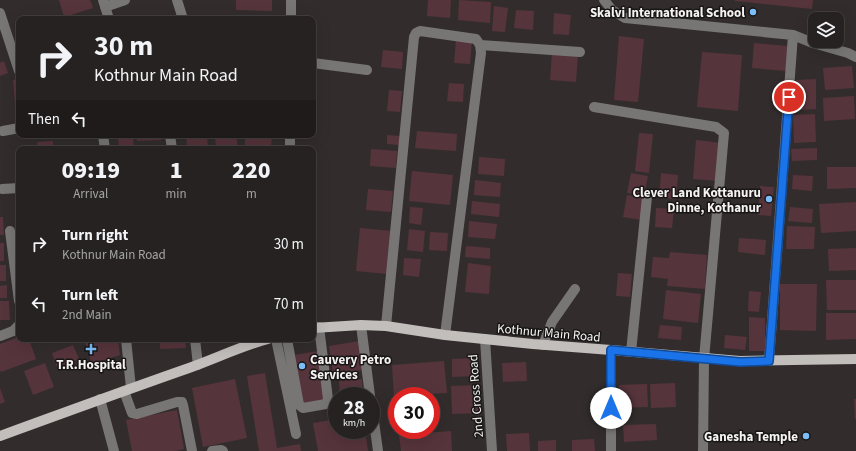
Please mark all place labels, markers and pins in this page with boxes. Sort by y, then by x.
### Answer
place label: Skalvi International School [590,4,745,22]
marker: Skalvi International School [748,7,758,17]
pin [772,80,806,114]
place label: Clever Land Kottanuru Dinne, Kothanur [632,184,762,217]
marker: Clever Land Kottanuru Dinne, Kothanur [764,194,774,204]
marker: T.R.Hospital [85,343,97,355]
place label: Cauvery Petro Services [310,351,391,384]
place label: T.R.Hospital [56,356,126,374]
marker: Cauvery Petro Services [297,361,307,371]
place label: Ganesha Temple [704,428,798,446]
marker: Ganesha Temple [801,431,811,441]

